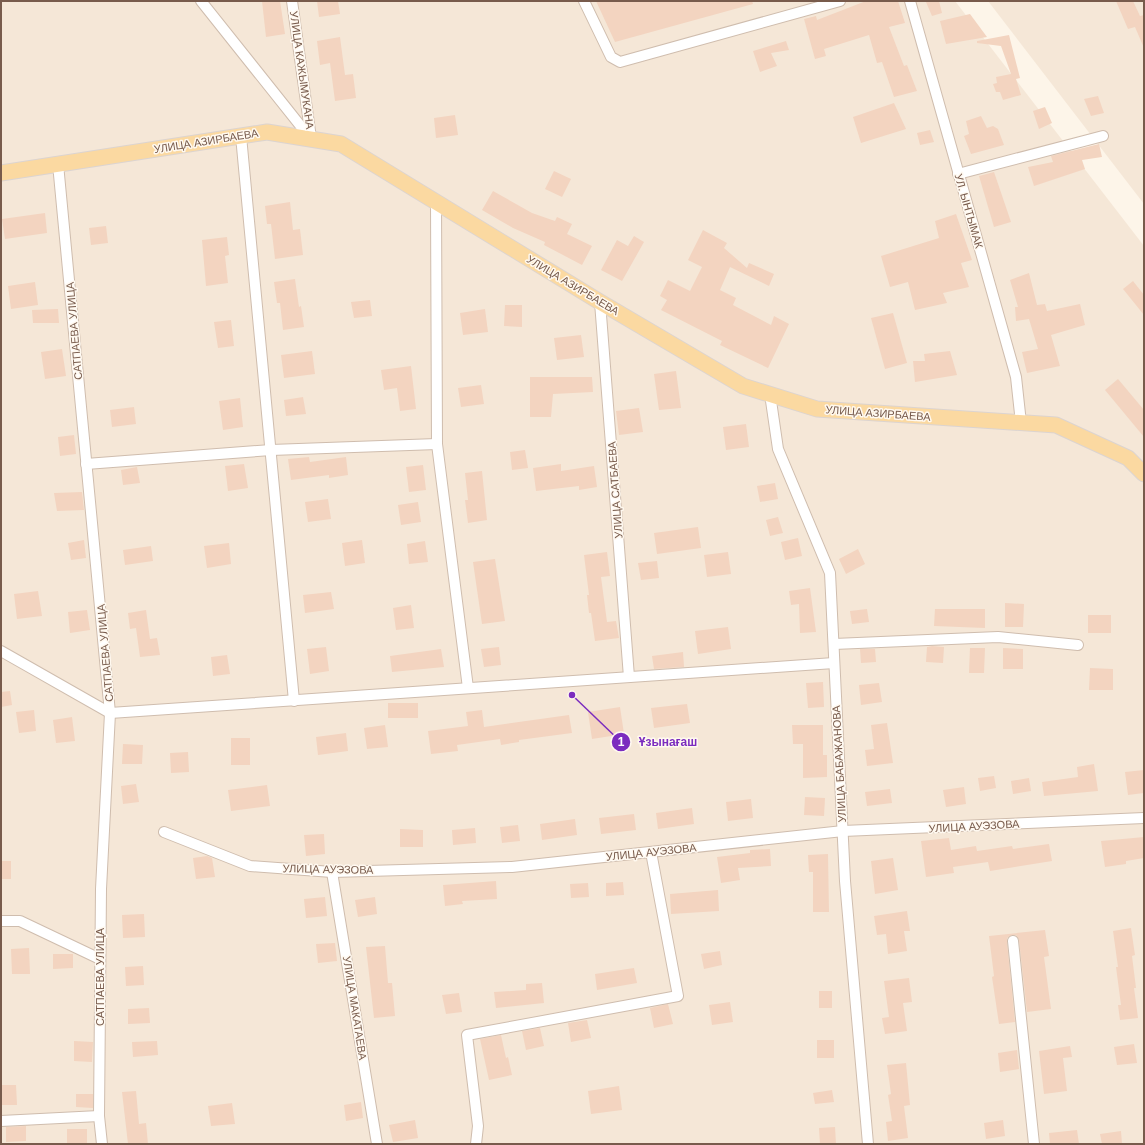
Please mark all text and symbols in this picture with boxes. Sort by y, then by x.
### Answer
street label: УЛИЦА КАЖЫМУКАНА [288,10,316,130]
street label: УЛИЦА АЗИРБАЕВА [153,127,260,155]
street label: УЛ. ЫНТЫМАК [953,172,986,250]
street label: УЛИЦА АЗИРБАЕВА [525,253,622,318]
street label: САТПАЕВА УЛИЦА [64,281,84,380]
street label: УЛИЦА АЗИРБАЕВА [825,403,932,423]
street label: УЛИЦА САТБАЕВА [606,440,624,539]
street label: САТПАЕВА УЛИЦА [95,603,115,702]
street label: УЛИЦА БАБАЖАНОВА [830,705,848,823]
callout: Ұзынағаш [611,730,705,754]
text: 1 [618,735,625,749]
text: Ұзынағаш [639,735,697,749]
street label: УЛИЦА АУЭЗОВА [928,818,1020,834]
street label: УЛИЦА АУЭЗОВА [605,841,698,863]
street label: УЛИЦА АУЭЗОВА [282,862,374,876]
street label: САТПАЕВА УЛИЦА [94,927,106,1026]
street label: УЛИЦА МАКАТАЕВА [341,955,369,1061]

